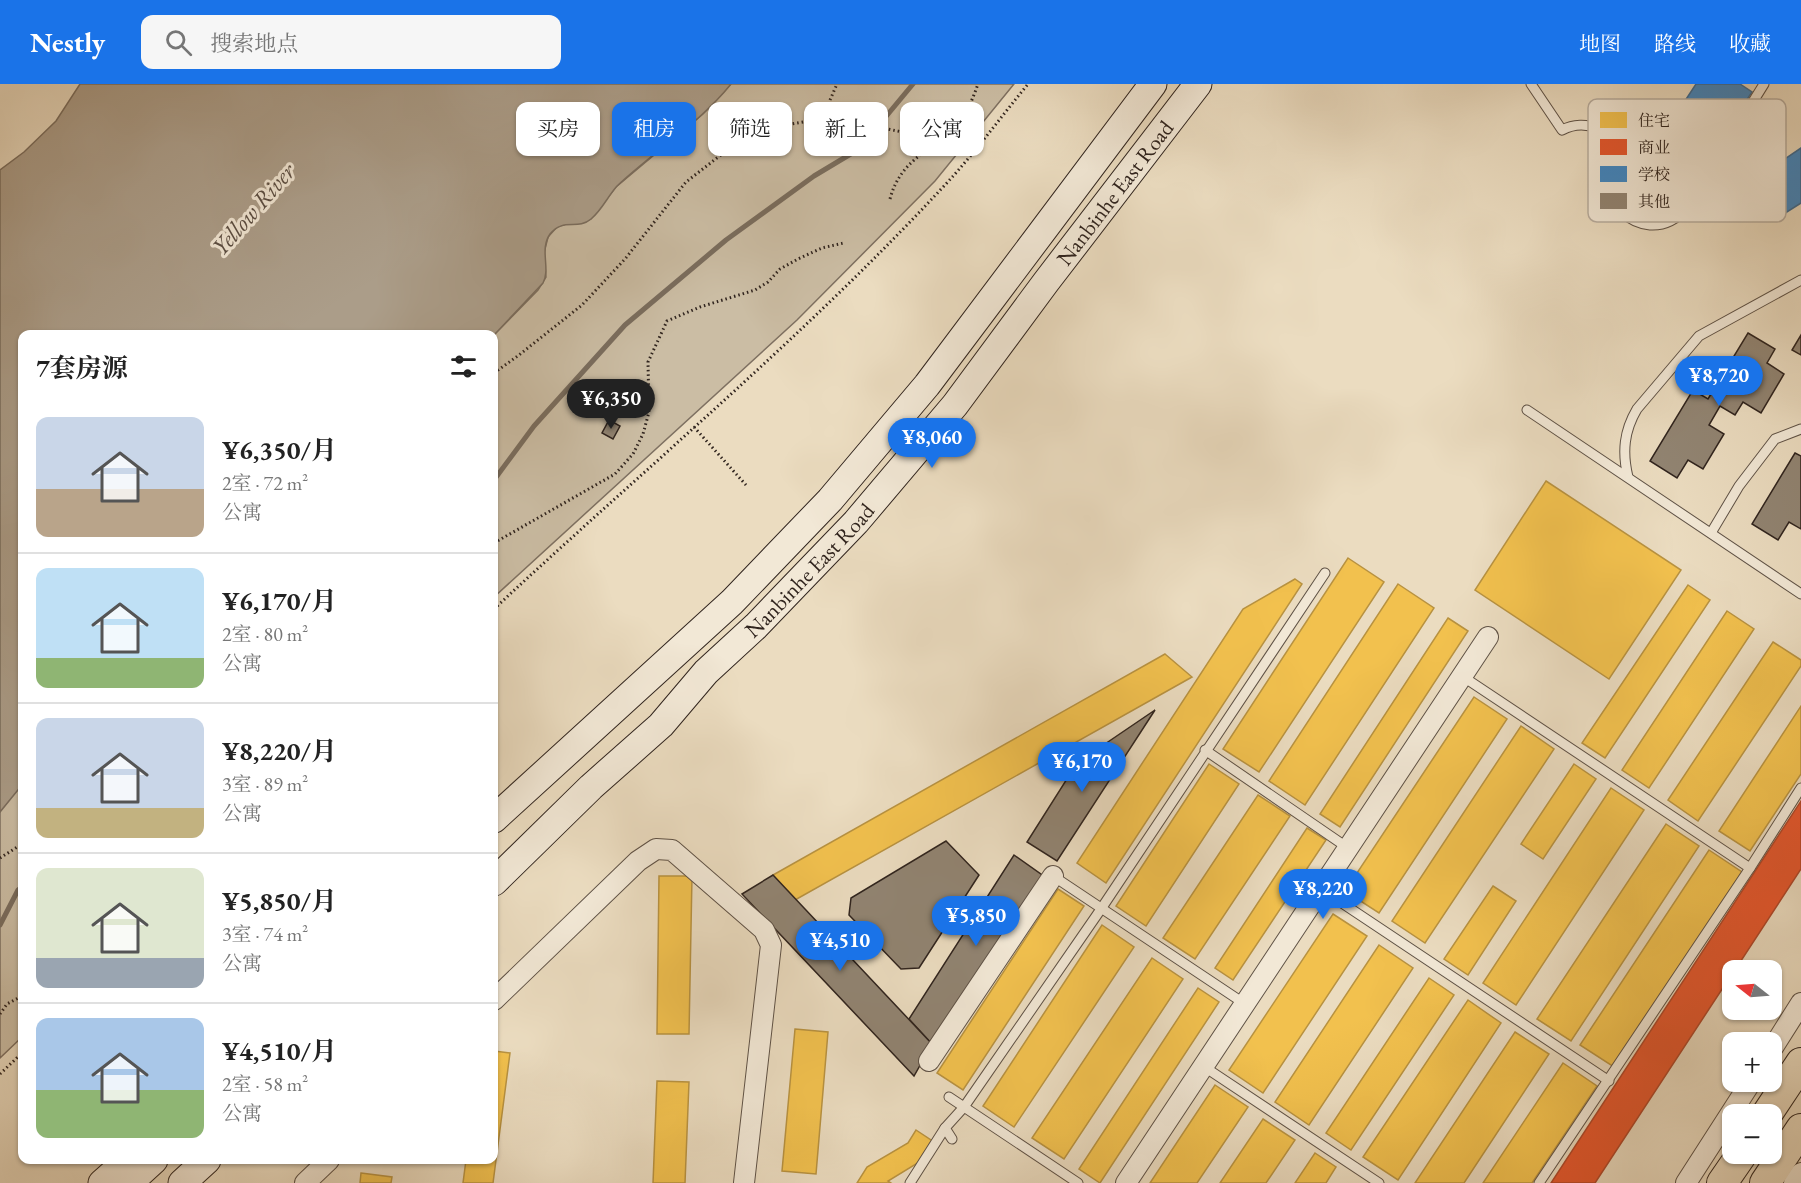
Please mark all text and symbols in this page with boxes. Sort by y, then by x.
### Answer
search box [141,15,561,69]
text: Nestly [30,24,105,60]
icon: search [162,26,195,59]
text: 搜索地点 [210,29,298,58]
text: 地图 [1579,30,1621,57]
text: 路线 [1654,30,1696,57]
text: 收藏 [1729,30,1771,57]
legend [1588,99,1786,222]
chip: 买房 [516,102,600,156]
chip: 租房 [612,102,696,156]
chip: 筛选 [708,102,792,156]
chip: 新上 [804,102,888,156]
chip: 公寓 [900,102,984,156]
text: 住宅 [1638,110,1670,131]
street label: Nanbinhe East Road [1050,113,1180,271]
text: 商业 [1638,137,1670,158]
water label: Yellow River [204,155,303,262]
text: 学校 [1638,164,1670,185]
text: 其他 [1638,191,1670,212]
icon: filters [447,350,480,383]
text: 7套房源 [36,351,128,385]
pin: ¥8,720 [1670,356,1768,407]
text: ¥8,720 [1689,362,1749,388]
pin: ¥6,350 [562,379,660,430]
text: ¥6,350 [581,385,641,411]
pin: ¥8,060 [883,418,981,469]
text: ¥8,060 [902,424,962,450]
text: ¥6,350/月 [222,433,337,467]
icon: home [84,441,156,513]
text: 2室 · 72 m² [222,470,308,496]
street label: Nanbinhe East Road [738,496,881,644]
text: 公寓 [222,499,262,525]
text: ¥6,170/月 [222,584,337,618]
icon: home [84,592,156,664]
text: 2室 · 80 m² [222,621,308,647]
text: 公寓 [222,650,262,676]
text: ¥8,220/月 [222,734,337,768]
icon: home [84,742,156,814]
pin: ¥6,170 [1033,742,1131,793]
text: ¥6,170 [1052,748,1112,774]
text: 3室 · 89 m² [222,771,308,797]
text: 公寓 [222,800,262,826]
pin: ¥8,220 [1274,869,1372,920]
text: ¥8,220 [1293,875,1353,901]
text: ¥5,850/月 [222,884,337,918]
icon: home [84,892,156,964]
pin: ¥5,850 [927,896,1025,947]
text: ¥5,850 [946,902,1006,928]
text: 3室 · 74 m² [222,921,308,947]
pin: ¥4,510 [791,921,889,972]
text: ¥4,510 [810,927,870,953]
text: 公寓 [222,950,262,976]
north arrow [1722,960,1782,1020]
map controls [1722,960,1782,1164]
button: + [1722,1032,1782,1092]
text: ¥4,510/月 [222,1034,337,1068]
icon: home [84,1042,156,1114]
text: 2室 · 58 m² [222,1071,308,1097]
text: 公寓 [222,1100,262,1126]
button: − [1722,1104,1782,1164]

